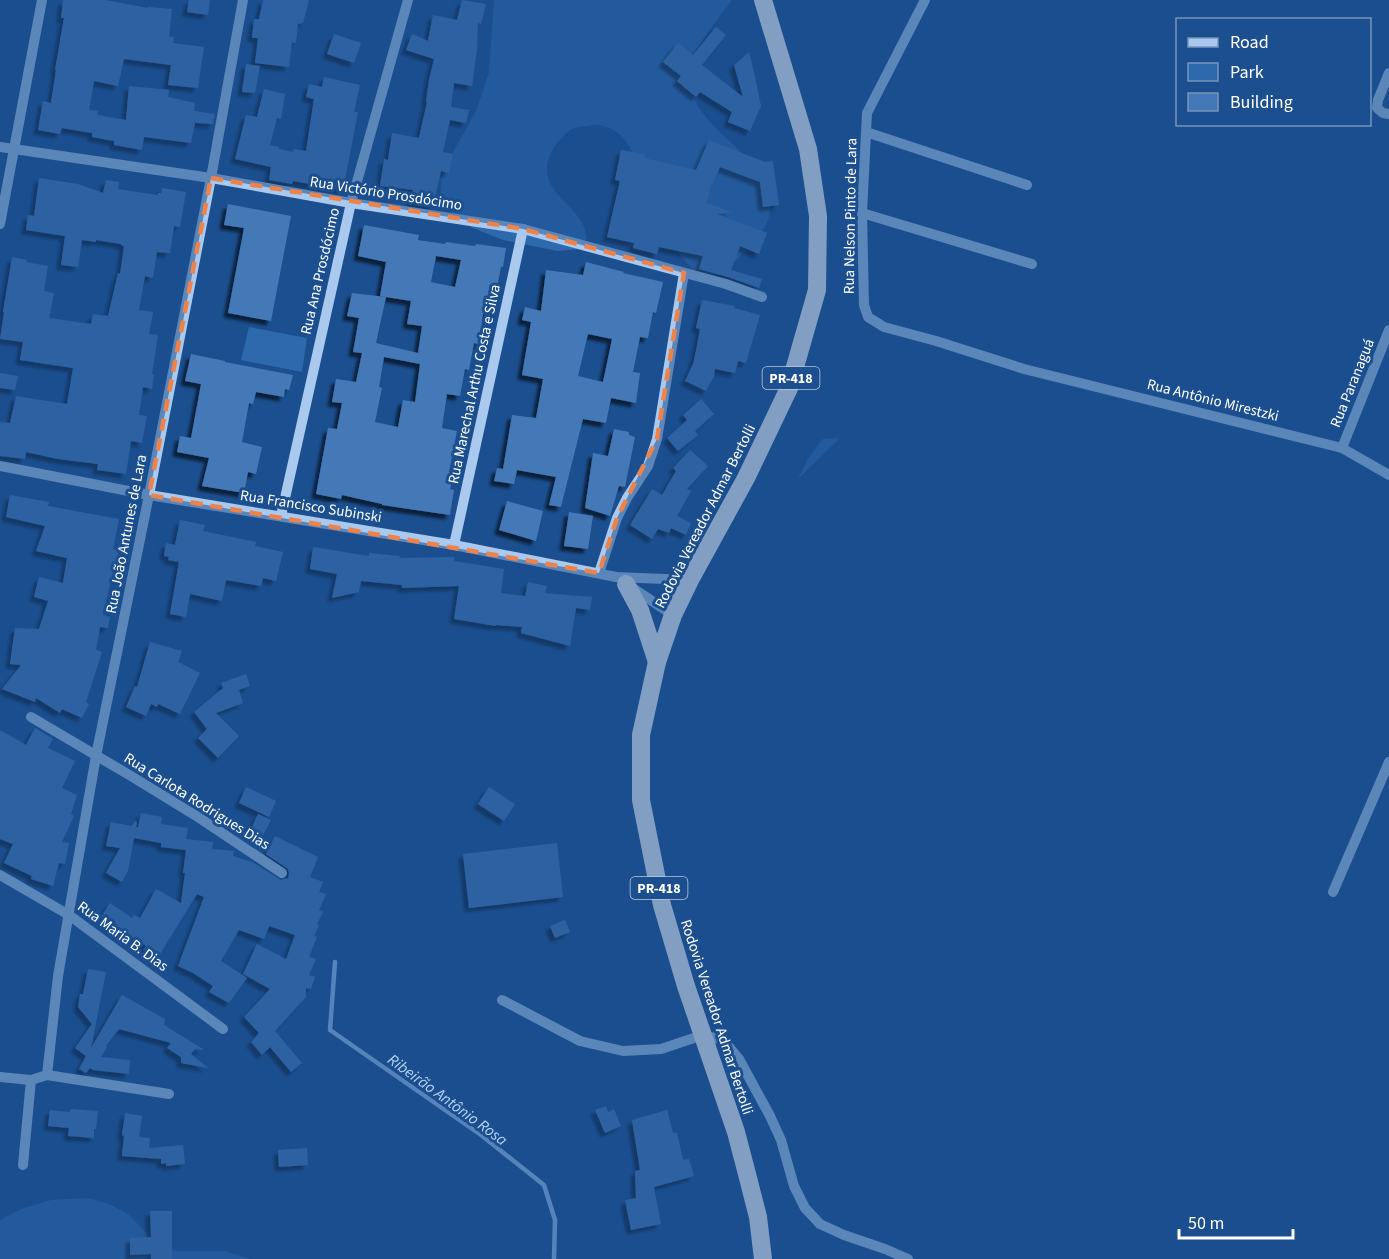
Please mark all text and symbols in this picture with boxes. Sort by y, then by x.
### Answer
legend [1176,18,1371,126]
text: Road [1230,30,1269,55]
text: Park [1230,60,1264,85]
text: Building [1230,90,1293,115]
street label: Rua Nelson Pinto de Lara [839,138,862,294]
street label: Rua Victório Prosdócimo [308,171,464,216]
street label: Rua Ana Prosdócimo [296,206,345,337]
street label: Rua Marechal Arthu Costa e Silva [443,282,506,486]
street label: Rua Paranaguá [1325,336,1380,431]
road number: PR-418 [762,367,820,389]
street label: Rua Antônio Mirestzki [1145,374,1281,427]
street label: Rodovia Vereador Admar Bertolli [650,421,761,612]
street label: Rua João Antunes de Lara [101,453,152,615]
street label: Rua Francisco Subinski [239,485,383,528]
street label: Rua Carlota Rodrigues Dias [120,748,274,855]
road number: PR-418 [630,877,688,899]
street label: Rua Maria B. Dias [73,896,172,976]
street label: Rodovia Vereador Admar Bertolli [675,917,758,1117]
water label: Ribeirão Antônio Rosa [383,1049,512,1151]
scale bar [1179,1202,1293,1240]
text: 50 m [1188,1211,1224,1236]

